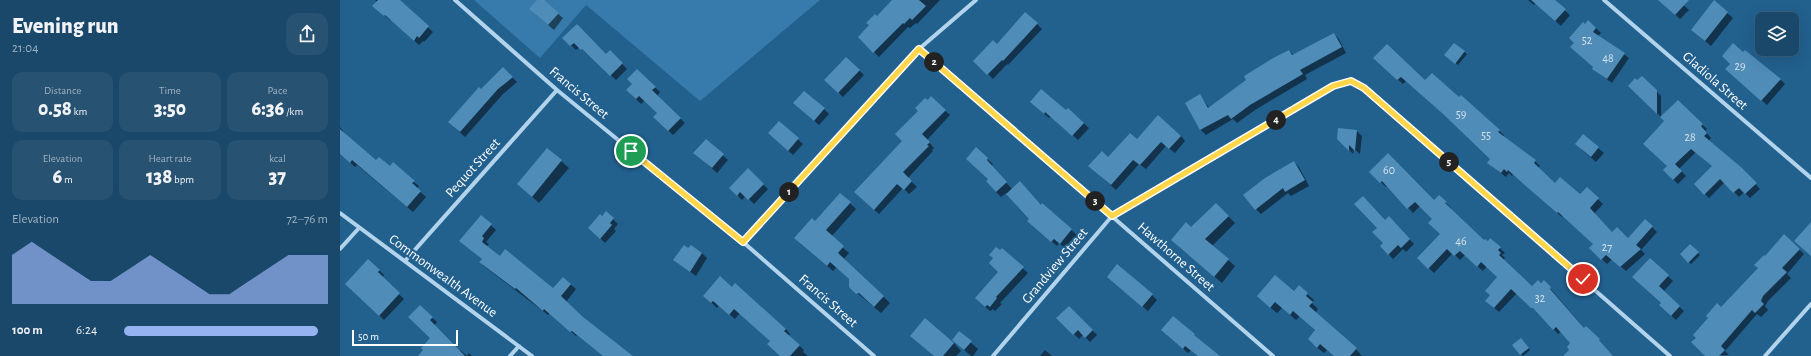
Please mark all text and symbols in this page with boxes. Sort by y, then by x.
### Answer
map controls [1755,12,1799,56]
button: layers [1755,12,1799,56]
button: share [286,13,328,55]
text: Evening run [12,15,119,37]
house number: 52 [1582,34,1593,46]
text: 21:04 [12,42,38,55]
street label: Gladiola Street [1680,49,1751,113]
pin: 2 [924,52,944,72]
house number: 48 [1602,52,1614,64]
text: 2 [931,56,937,67]
house number: 29 [1734,60,1746,72]
street label: Francis Street [547,64,612,122]
text: Distance [44,85,81,96]
text: Time [159,85,181,96]
text: Pace [267,85,287,96]
text: 0.58 [38,99,72,119]
text: 3:50 [154,99,186,119]
text: 6:36 [251,99,284,119]
text: km [72,106,87,117]
text: /km [284,106,303,117]
house number: 59 [1456,108,1467,120]
pin: 4 [1266,110,1286,130]
text: 4 [1273,114,1279,125]
house number: 55 [1481,129,1491,141]
house number: 28 [1684,131,1696,143]
pin [614,134,648,168]
street label: Pequot Street [443,135,503,200]
icon: arrive [620,140,642,162]
pin: 5 [1439,152,1459,172]
text: Elevation [43,153,83,164]
text: Heart rate [148,153,192,164]
text: kcal [269,153,286,164]
text: 5 [1447,156,1451,167]
house number: 60 [1383,164,1395,176]
text: 6 [52,167,62,187]
text: 138 [146,167,172,187]
text: 37 [269,167,286,187]
text: m [62,174,73,185]
text: bpm [172,174,194,185]
pin: 1 [779,182,799,202]
text: 1 [787,186,791,197]
pin: 3 [1085,191,1105,211]
text: 3 [1093,195,1097,206]
text: Elevation [12,213,59,226]
text: 72–76 m [286,213,328,226]
street label: Hawthorne Street [1135,220,1218,294]
street label: Grandview Street [1020,225,1091,306]
street label: Commonwealth Avenue [386,232,500,320]
house number: 46 [1455,235,1467,247]
house number: 27 [1602,241,1612,253]
pin [1566,262,1600,296]
icon: check [1572,268,1594,290]
street label: Francis Street [796,272,860,330]
house number: 32 [1535,292,1546,304]
text: 100 m [12,324,43,337]
text: 6:24 [76,324,97,337]
scale bar [352,328,458,347]
text: 50 m [358,331,379,342]

